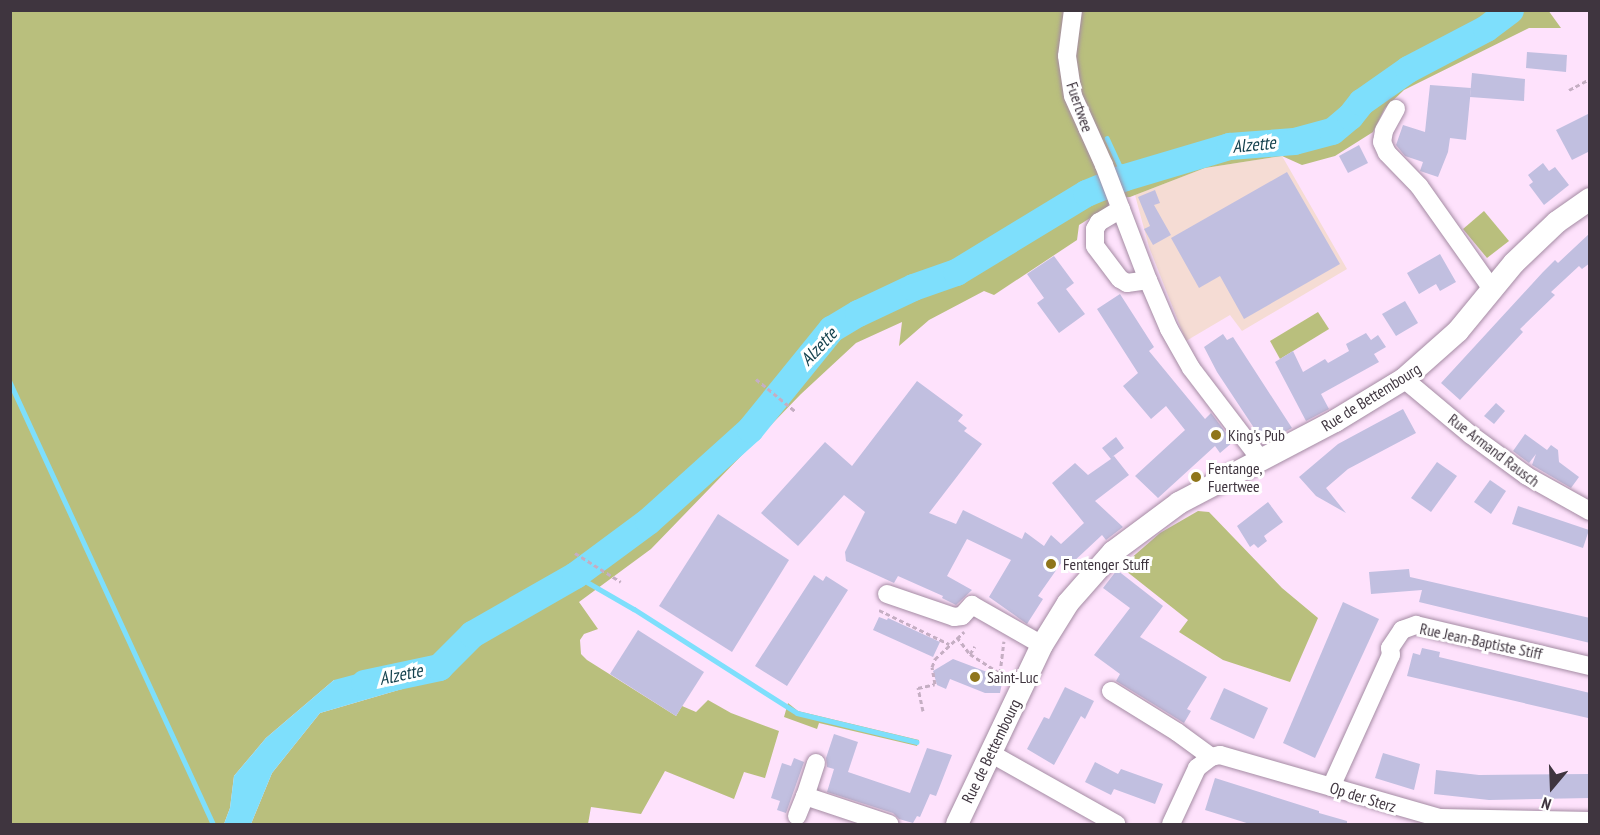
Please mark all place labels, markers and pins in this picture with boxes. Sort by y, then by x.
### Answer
place label: King's Pub [1228,425,1285,445]
marker: King's Pub [1209,428,1223,442]
place label: Fentange, Fuertwee [1208,458,1263,496]
marker: Fentange, Fuertwee [1189,470,1203,484]
place label: Fentenger Stuff [1063,554,1149,574]
marker: Fentenger Stuff [1044,557,1058,571]
place label: Saint-Luc [987,667,1038,687]
marker: Saint-Luc [968,670,982,684]

